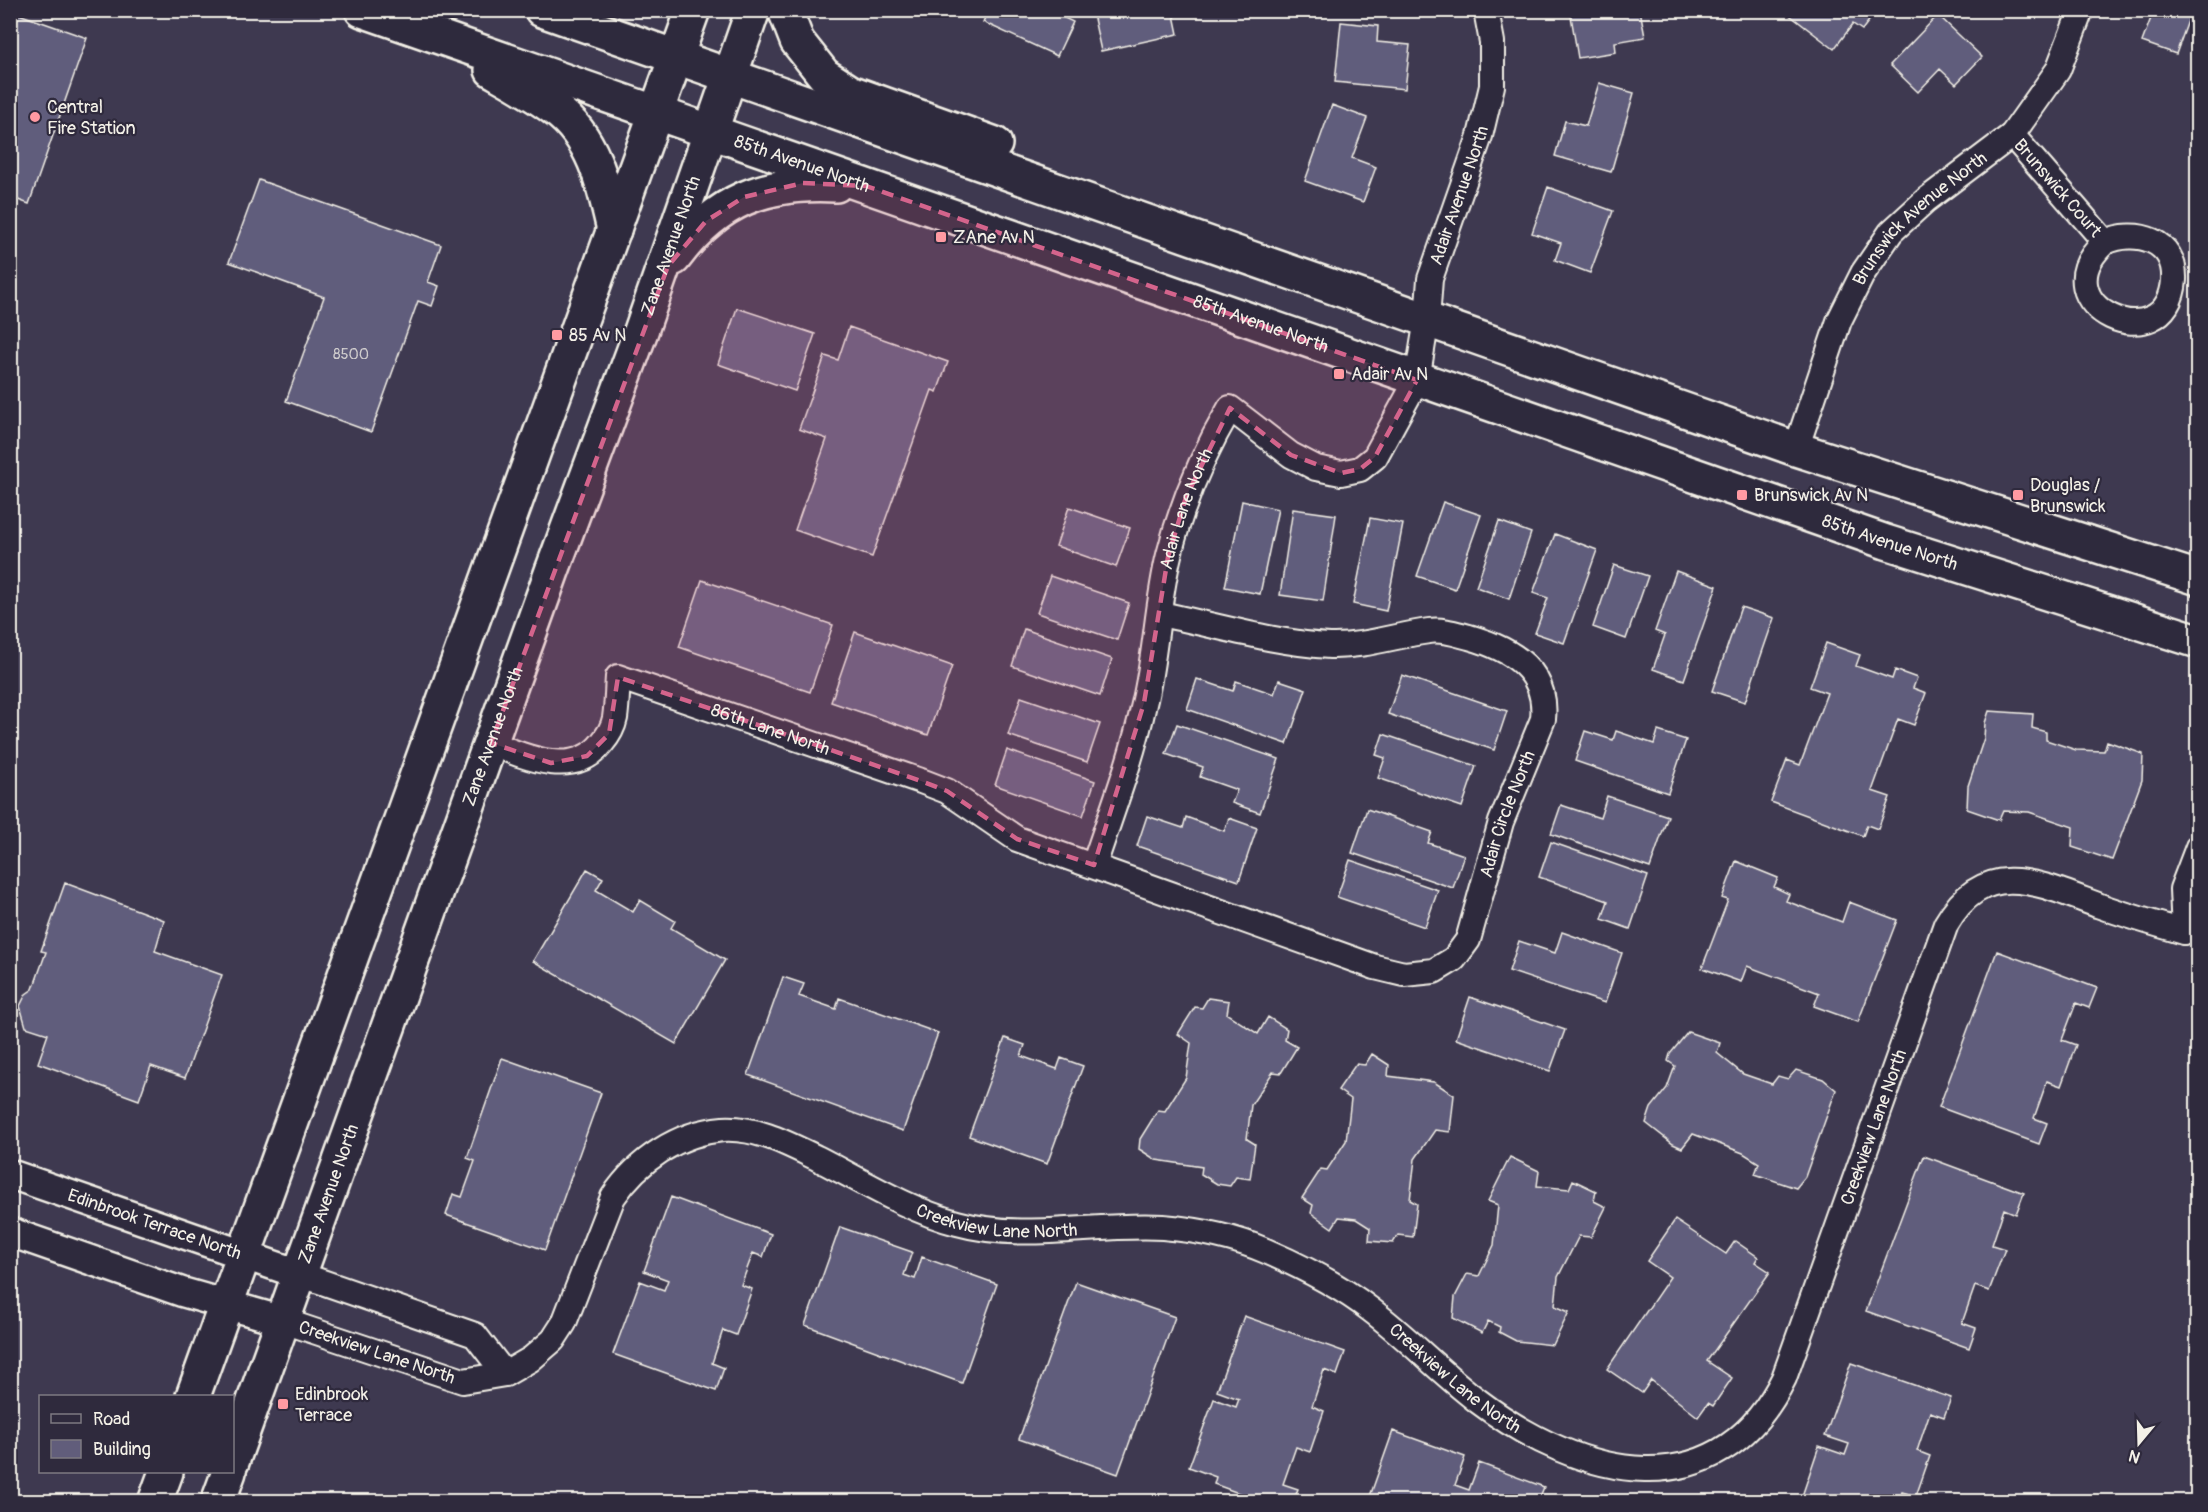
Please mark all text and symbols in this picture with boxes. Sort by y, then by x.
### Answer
place label: Central Fire Station [47,96,136,140]
marker: Central Fire Station [28,110,42,124]
street label: Adair Avenue North [1425,124,1494,268]
street label: 85th Avenue North [731,130,873,198]
street label: Brunswick Court [2008,134,2107,243]
street label: Brunswick Avenue North [1848,147,1992,289]
street label: Zane Avenue North [636,173,706,319]
place label: ZAne Av N [953,226,1035,249]
marker: ZAne Av N [934,230,948,244]
street label: 85th Avenue North [1190,290,1331,358]
place label: 85 Av N [569,324,627,347]
marker: 85 Av N [550,328,564,342]
house number: 8500 [333,345,369,364]
place label: Adair Av N [1351,363,1428,386]
marker: Adair Av N [1332,367,1346,381]
street label: Adair Lane North [1155,444,1219,572]
place label: Douglas / Brunswick [2030,474,2106,518]
place label: Brunswick Av N [1754,484,1868,507]
marker: Brunswick Av N [1735,488,1749,502]
marker: Douglas / Brunswick [2011,488,2025,502]
street label: 85th Avenue North [1819,510,1961,576]
street label: Zane Avenue North [458,664,529,809]
street label: 86th Lane North [708,699,833,761]
street label: Adair Circle North [1475,747,1541,880]
street label: Creekview Lane North [1836,1046,1912,1208]
street label: Zane Avenue North [293,1121,364,1267]
street label: Edinbrook Terrace North [65,1184,244,1265]
street label: Creekview Lane North [912,1199,1078,1244]
street label: Creekview Lane North [295,1316,458,1390]
street label: Creekview Lane North [1384,1318,1525,1439]
place label: Edinbrook Terrace [295,1383,369,1427]
legend [39,1395,234,1473]
marker: Edinbrook Terrace [276,1397,290,1411]
text: Road [93,1408,130,1431]
north arrow [2109,1413,2169,1473]
text: Building [93,1438,151,1461]
text: N [2126,1445,2143,1467]

